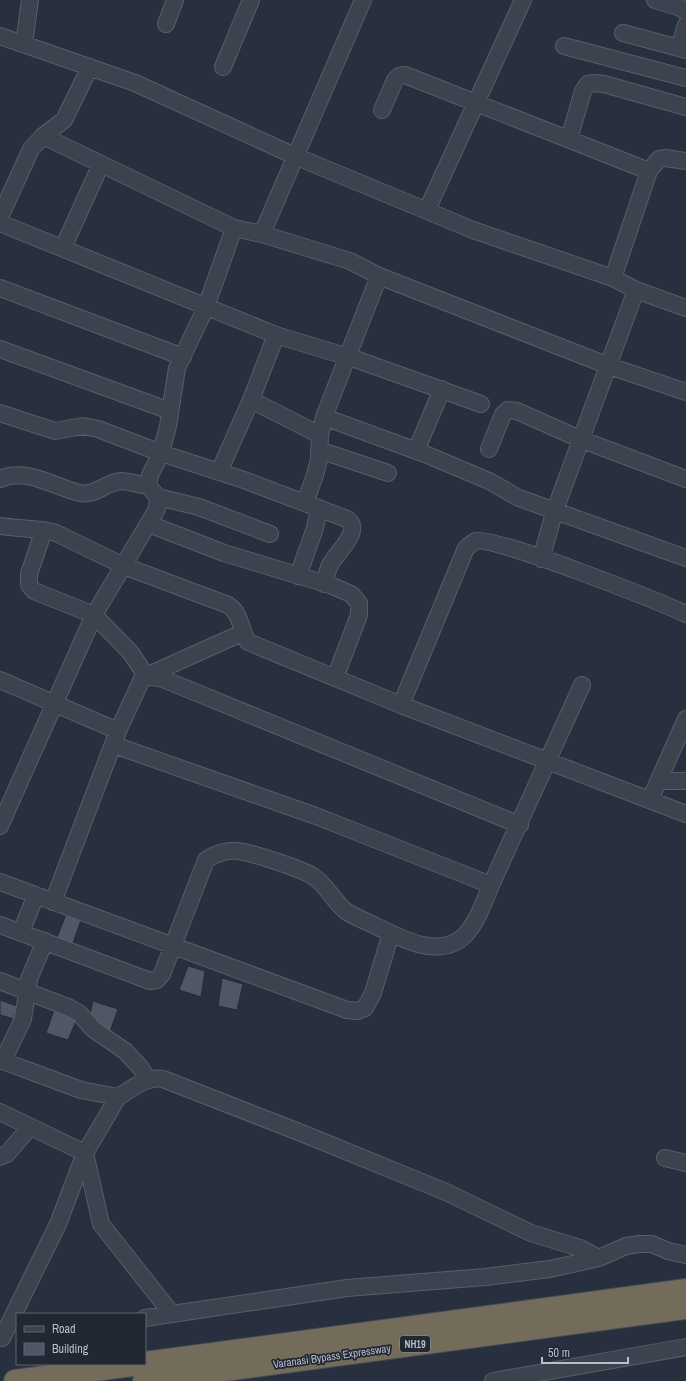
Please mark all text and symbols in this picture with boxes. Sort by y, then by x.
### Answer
legend [16,1313,146,1365]
text: Road [52,1321,76,1337]
road number: NH19 [400,1336,430,1352]
scale bar [542,1339,628,1365]
text: Building [52,1341,89,1357]
street label: Varanasi Bypass Expressway [272,1341,392,1371]
text: 50 m [548,1345,570,1361]

